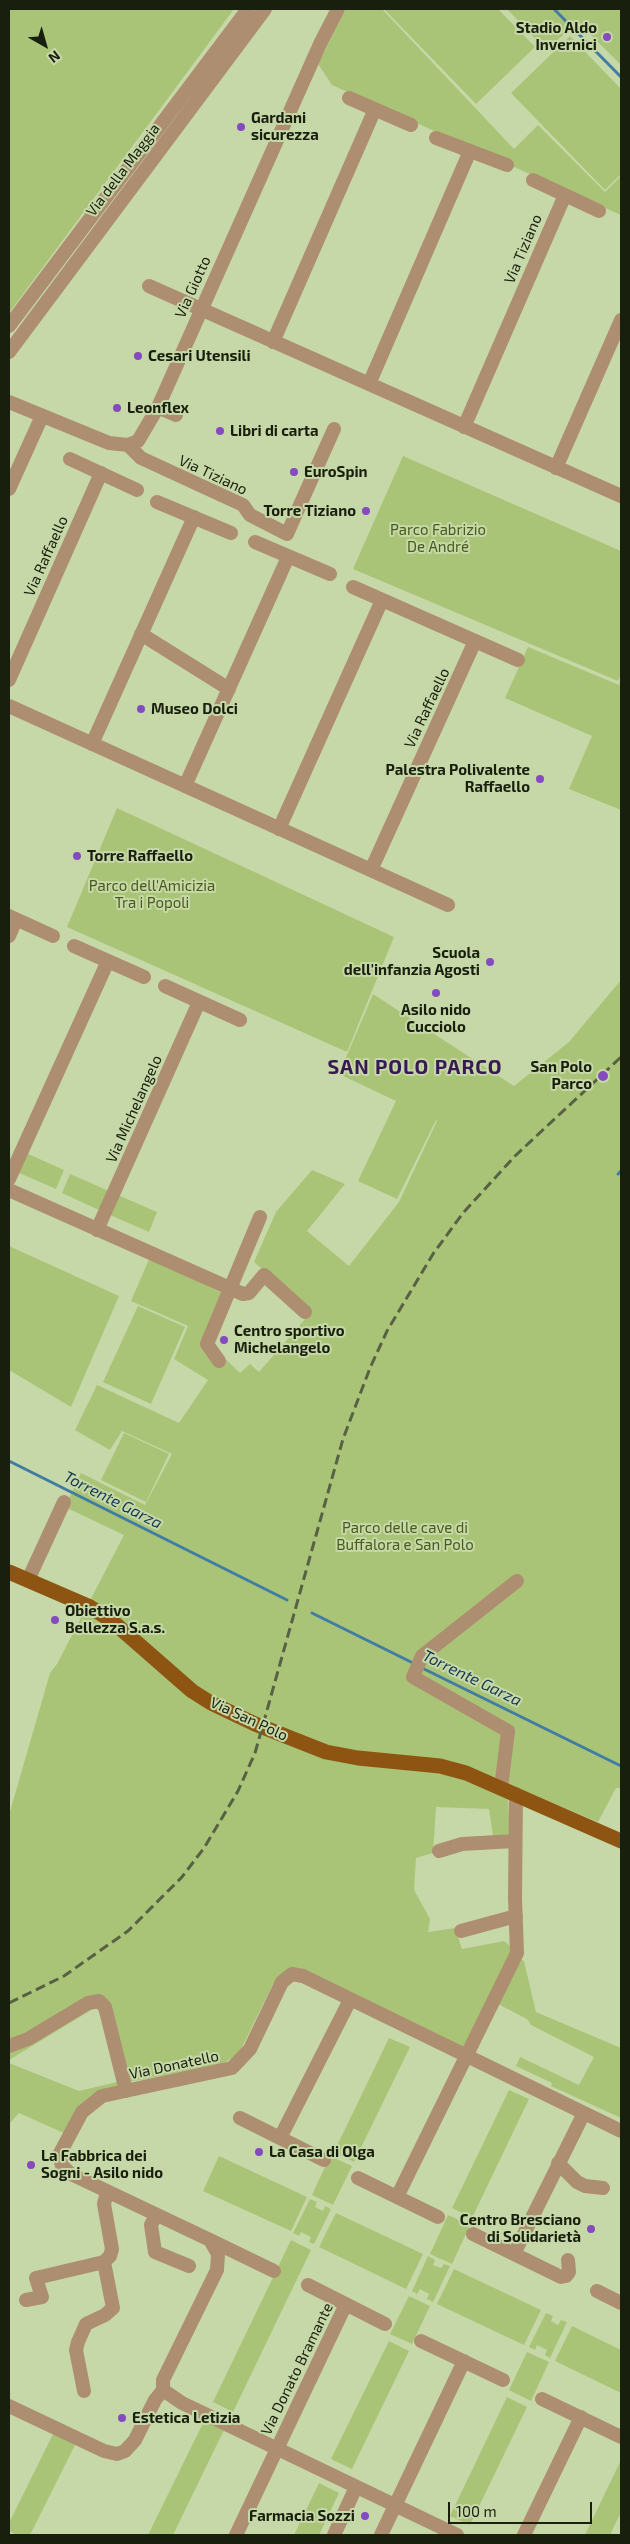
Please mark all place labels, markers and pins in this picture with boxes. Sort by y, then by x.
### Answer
place label: Stadio Aldo Invernici [516,19,597,54]
marker: Stadio Aldo Invernici [601,31,613,43]
place label: Gardani sicurezza [251,109,319,144]
marker: Gardani sicurezza [235,121,247,133]
place label: Cesari Utensili [148,347,251,365]
marker: Cesari Utensili [132,350,144,362]
place label: Leonflex [127,399,189,417]
marker: Leonflex [111,402,123,414]
place label: Libri di carta [230,422,318,440]
marker: Libri di carta [214,425,226,437]
place label: EuroSpin [304,463,368,481]
marker: EuroSpin [288,466,300,478]
place label: Torre Tiziano [264,502,356,520]
marker: Torre Tiziano [360,505,372,517]
place label: Museo Dolci [151,700,238,718]
marker: Museo Dolci [135,703,147,715]
place label: Palestra Polivalente Raffaello [386,761,530,796]
marker: Palestra Polivalente Raffaello [534,773,546,785]
place label: Torre Raffaello [87,847,193,865]
marker: Torre Raffaello [71,850,83,862]
place label: Scuola dell'infanzia Agosti [344,944,480,979]
marker: Scuola dell'infanzia Agosti [484,956,496,968]
marker: Asilo nido Cucciolo [430,987,442,999]
place label: Asilo nido Cucciolo [401,1001,471,1036]
place label: San Polo Parco [531,1058,592,1093]
marker: San Polo Parco [596,1069,610,1083]
place label: Centro sportivo Michelangelo [234,1322,345,1357]
marker: Centro sportivo Michelangelo [218,1334,230,1346]
place label: Obiettivo Bellezza S.a.s. [65,1602,165,1637]
marker: Obiettivo Bellezza S.a.s. [49,1614,61,1626]
place label: La Casa di Olga [269,2143,375,2161]
marker: La Casa di Olga [253,2146,265,2158]
place label: La Fabbrica dei Sogni - Asilo nido [41,2147,163,2182]
marker: La Fabbrica dei Sogni - Asilo nido [25,2159,37,2171]
place label: Centro Bresciano di Solidarietà [460,2211,581,2246]
marker: Centro Bresciano di Solidarietà [585,2223,597,2235]
place label: Estetica Letizia [132,2409,240,2427]
marker: Estetica Letizia [116,2412,128,2424]
place label: Farmacia Sozzi [249,2507,355,2525]
marker: Farmacia Sozzi [359,2510,371,2522]

